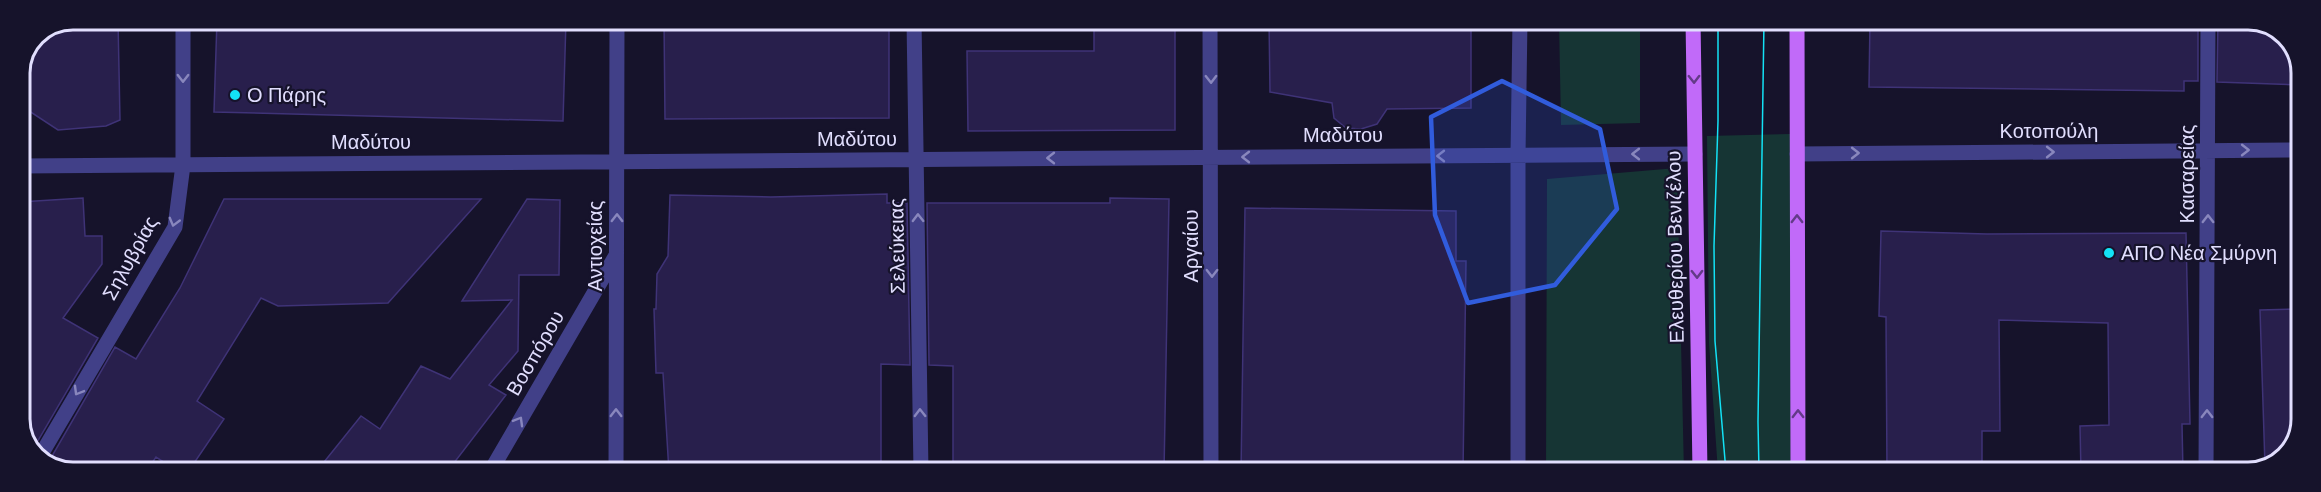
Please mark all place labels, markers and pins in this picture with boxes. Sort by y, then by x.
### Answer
place label: Ο Πάρης [247,82,326,108]
marker: Ο Πάρης [228,88,242,102]
place label: ΑΠΟ Νέα Σμύρνη [2121,240,2277,266]
marker: ΑΠΟ Νέα Σμύρνη [2102,246,2116,260]

